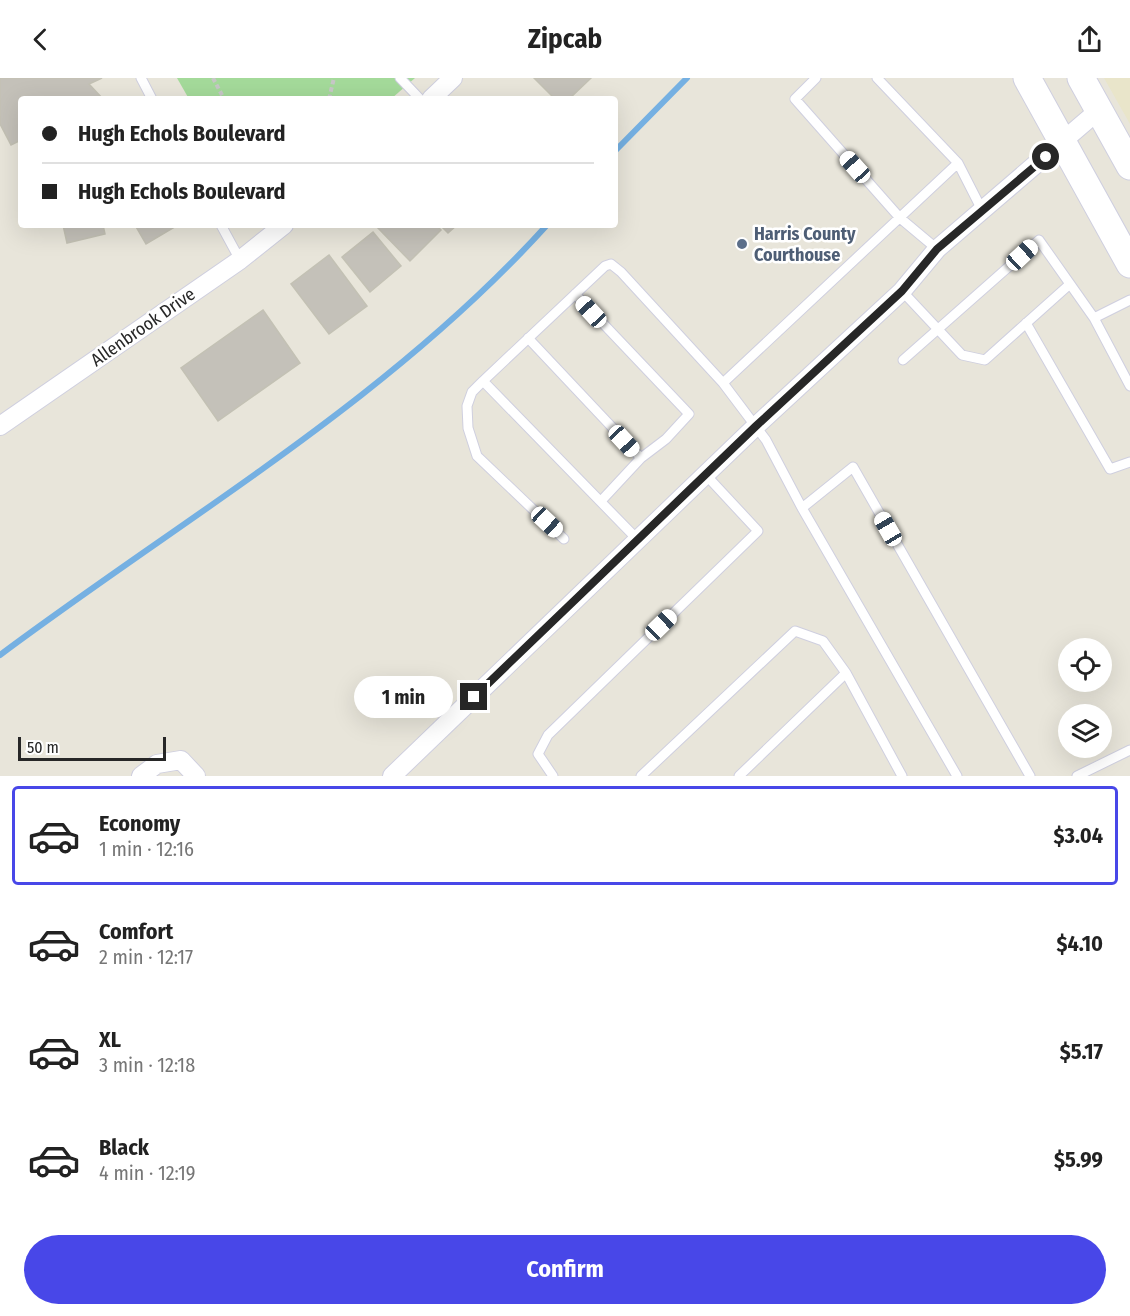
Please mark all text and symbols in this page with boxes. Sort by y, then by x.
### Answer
icon: back [24,23,57,56]
text: Zipcab [528,23,602,55]
icon: share [1073,23,1106,56]
text: Hugh Echols Boulevard [78,120,285,147]
route start [1032,143,1059,170]
car [836,148,874,186]
text: Hugh Echols Boulevard [78,178,285,205]
place label: Harris County Courthouse [754,223,856,266]
car [1003,236,1041,274]
marker: Harris County Courthouse [735,237,749,251]
street label: Allenbrook Drive [87,283,199,371]
car [572,293,610,331]
car [605,422,643,460]
car [528,503,566,541]
car [871,509,905,549]
car [642,606,680,644]
map controls [1058,638,1112,758]
button: locate [1058,638,1112,692]
callout: 1 min [354,676,453,718]
route end [460,683,487,710]
text: 1 min [382,685,425,709]
button: layers [1058,704,1112,758]
scale bar [18,734,166,762]
text: 50 m [27,738,59,757]
icon: car [27,809,81,863]
text: Economy [99,810,180,837]
text: $3.04 [1054,822,1103,849]
text: 1 min · 12:16 [99,837,194,861]
icon: car [27,917,81,971]
text: Comfort [99,918,173,945]
text: $4.10 [1057,930,1103,957]
text: 2 min · 12:17 [99,945,193,969]
icon: car [27,1025,81,1079]
text: XL [99,1026,121,1053]
text: $5.17 [1060,1038,1103,1065]
text: 3 min · 12:18 [99,1053,195,1077]
icon: car [27,1133,81,1187]
text: Black [99,1134,149,1161]
text: $5.99 [1054,1146,1103,1173]
text: 4 min · 12:19 [99,1161,196,1185]
button: Confirm [24,1235,1106,1304]

